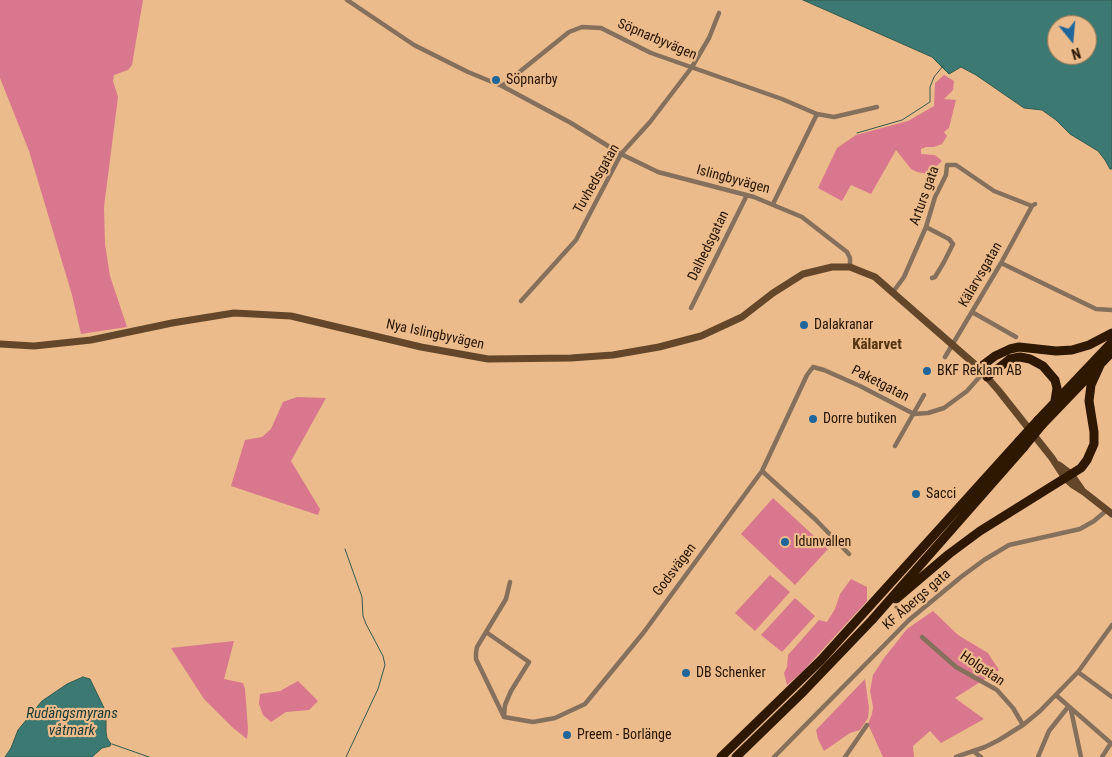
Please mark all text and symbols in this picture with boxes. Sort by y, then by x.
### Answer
north arrow [1047,15,1097,65]
street label: Söpnarbyvägen [615,16,699,64]
text: N [1070,44,1083,62]
place label: Söpnarby [506,72,558,88]
marker: Söpnarby [490,74,502,86]
street label: Tuvhedsgatan [570,141,624,217]
street label: Islingbyvägen [694,162,772,198]
street label: Arturs gata [907,164,943,228]
street label: Dalhedsgatan [685,208,733,284]
street label: Kälarvsgatan [956,240,1006,310]
street label: Nya Islingbyvägen [384,316,486,354]
place label: Dalakranar [814,317,873,333]
marker: Dalakranar [798,319,810,331]
district label: Kälarvet [852,336,902,354]
street label: Paketgatan [848,362,912,406]
place label: BKF Reklam AB [937,363,1022,379]
marker: BKF Reklam AB [921,365,933,377]
place label: Dorre butiken [823,411,897,427]
marker: Dorre butiken [807,413,819,425]
place label: Sacci [926,486,956,502]
marker: Sacci [910,488,922,500]
place label: Idunvallen [795,534,851,550]
marker: Idunvallen [779,536,791,548]
street label: Godsvägen [650,540,700,600]
street label: KF Åbergs gata [880,566,954,634]
street label: Holgatan [957,648,1007,690]
place label: DB Schenker [696,665,766,681]
marker: DB Schenker [680,667,692,679]
water label: Rudängsmyrans våtmark [26,705,118,740]
place label: Preem - Borlänge [577,727,672,743]
marker: Preem - Borlänge [561,729,573,741]

